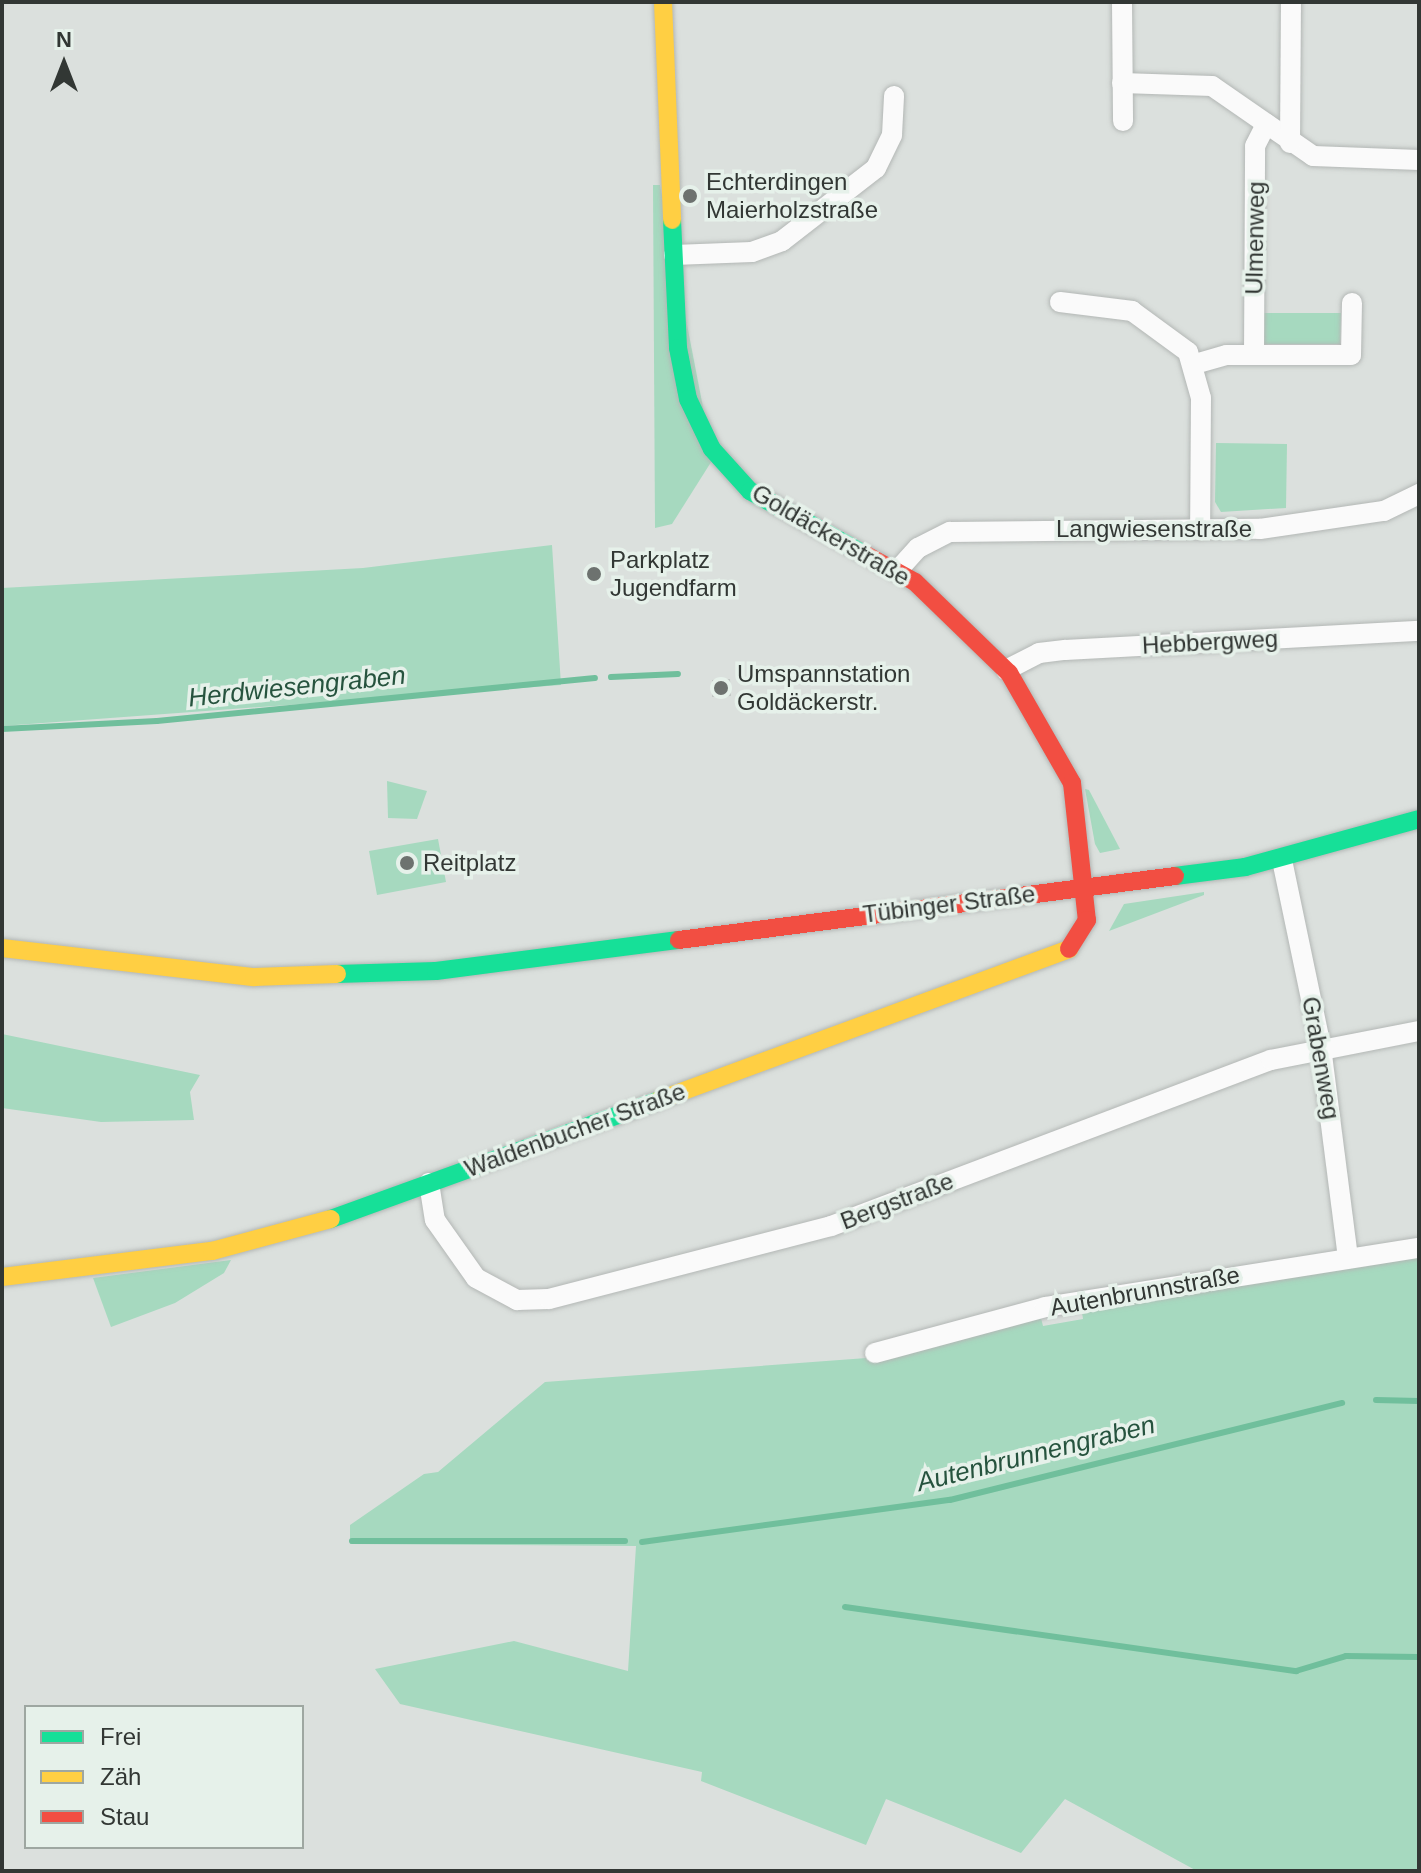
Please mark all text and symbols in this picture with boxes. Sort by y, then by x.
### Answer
north arrow [24,24,104,104]
text: N [56,27,72,52]
place label: Echterdingen Maierholzstraße [706,168,878,224]
street label: Ulmenweg [1240,181,1270,295]
marker: Echterdingen Maierholzstraße [681,187,699,205]
street label: Goldäckerstraße [747,478,915,592]
street label: Langwiesenstraße [1056,515,1252,543]
place label: Parkplatz Jugendfarm [610,546,737,602]
marker: Parkplatz Jugendfarm [585,565,603,583]
street label: Hebbergweg [1141,624,1279,660]
water label: Herdwiesengraben [187,660,407,714]
place label: Umspannstation Goldäckerstr. [737,660,910,716]
marker: Umspannstation Goldäckerstr. [712,679,730,697]
place label: Reitplatz [423,849,516,877]
marker: Reitplatz [398,854,416,872]
street label: Tübinger Straße [861,879,1037,929]
street label: Grabenweg [1296,994,1346,1122]
street label: Waldenbucher Straße [461,1077,689,1183]
street label: Bergstraße [836,1166,958,1236]
street label: Autenbrunnstraße [1048,1260,1242,1322]
water label: Autenbrunnengraben [914,1409,1158,1499]
legend [24,1705,304,1849]
text: Frei [100,1723,141,1750]
text: Zäh [100,1763,141,1790]
text: Stau [100,1803,149,1830]

